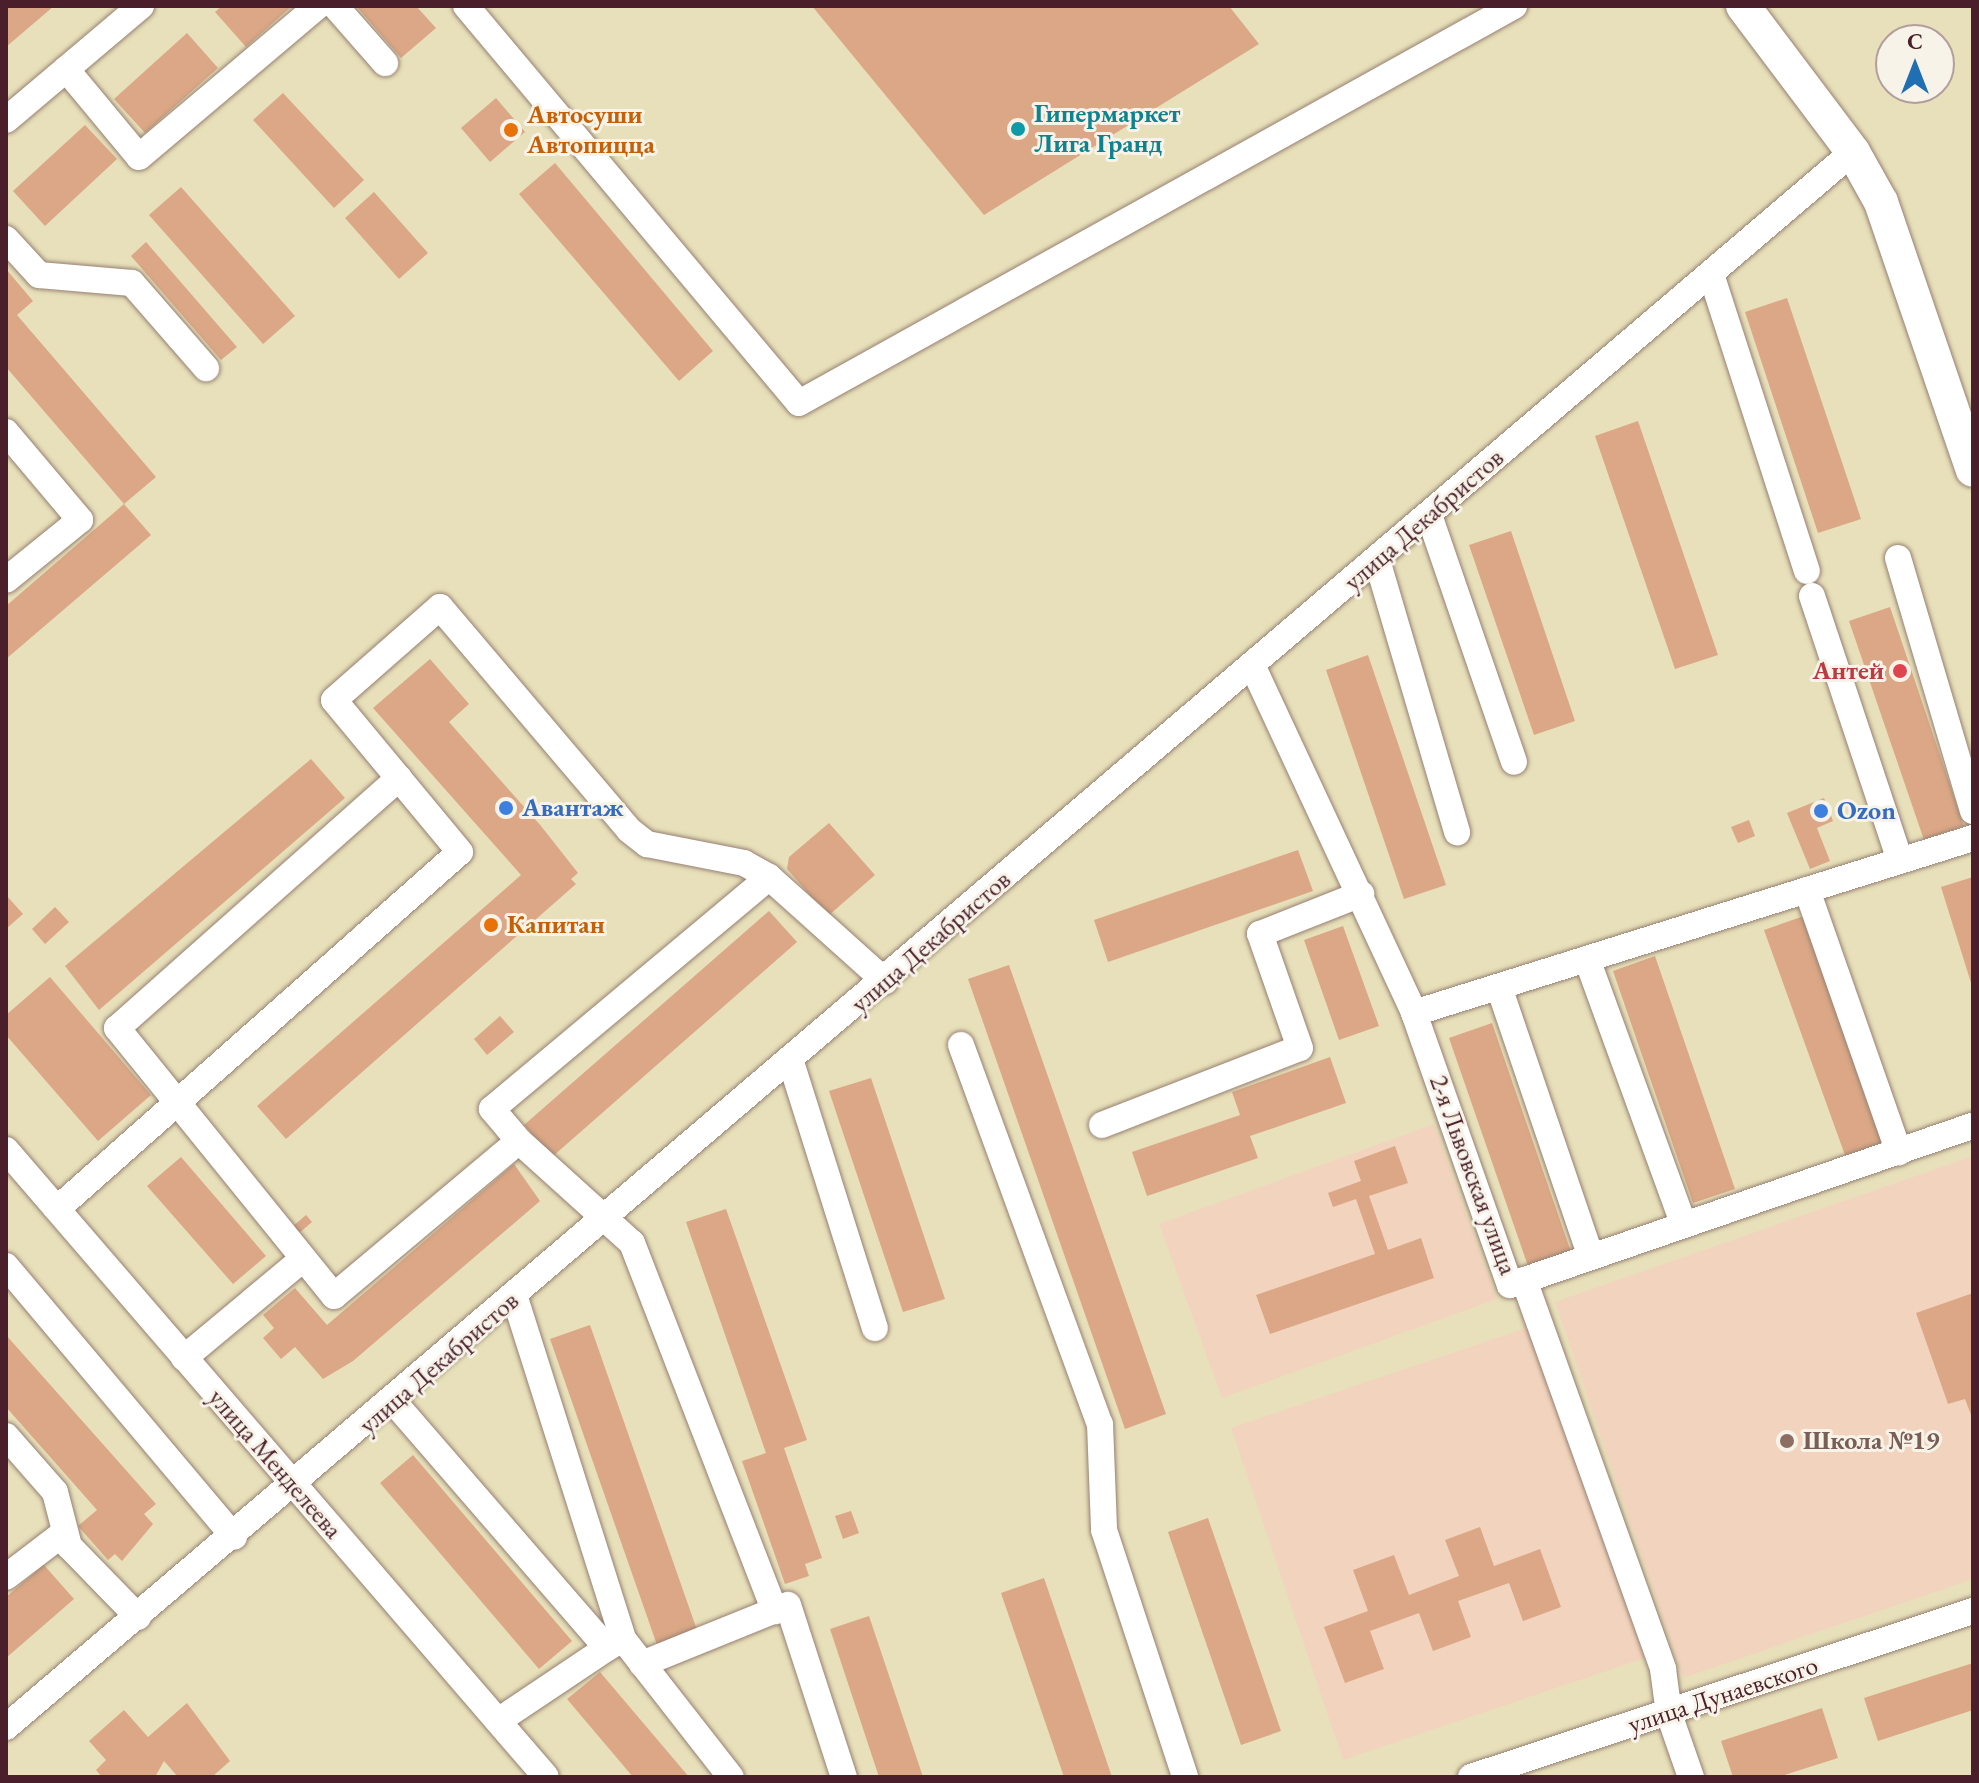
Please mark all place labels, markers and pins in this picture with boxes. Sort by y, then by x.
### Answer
place label: Гипермаркет Лига Гранд [1034,98,1180,160]
place label: Автосуши Автопицца [527,99,655,160]
marker: Гипермаркет Лига Гранд [1009,120,1027,138]
marker: Автосуши Автопицца [502,121,520,139]
place label: Антей [1812,655,1884,687]
marker: Антей [1891,662,1909,680]
place label: Авантаж [522,792,624,824]
place label: Ozon [1837,795,1896,827]
marker: Авантаж [497,799,515,817]
marker: Ozon [1812,802,1830,820]
place label: Капитан [507,909,605,941]
marker: Капитан [482,916,500,934]
place label: Школа №19 [1803,1425,1939,1457]
marker: Школа №19 [1778,1432,1796,1450]

